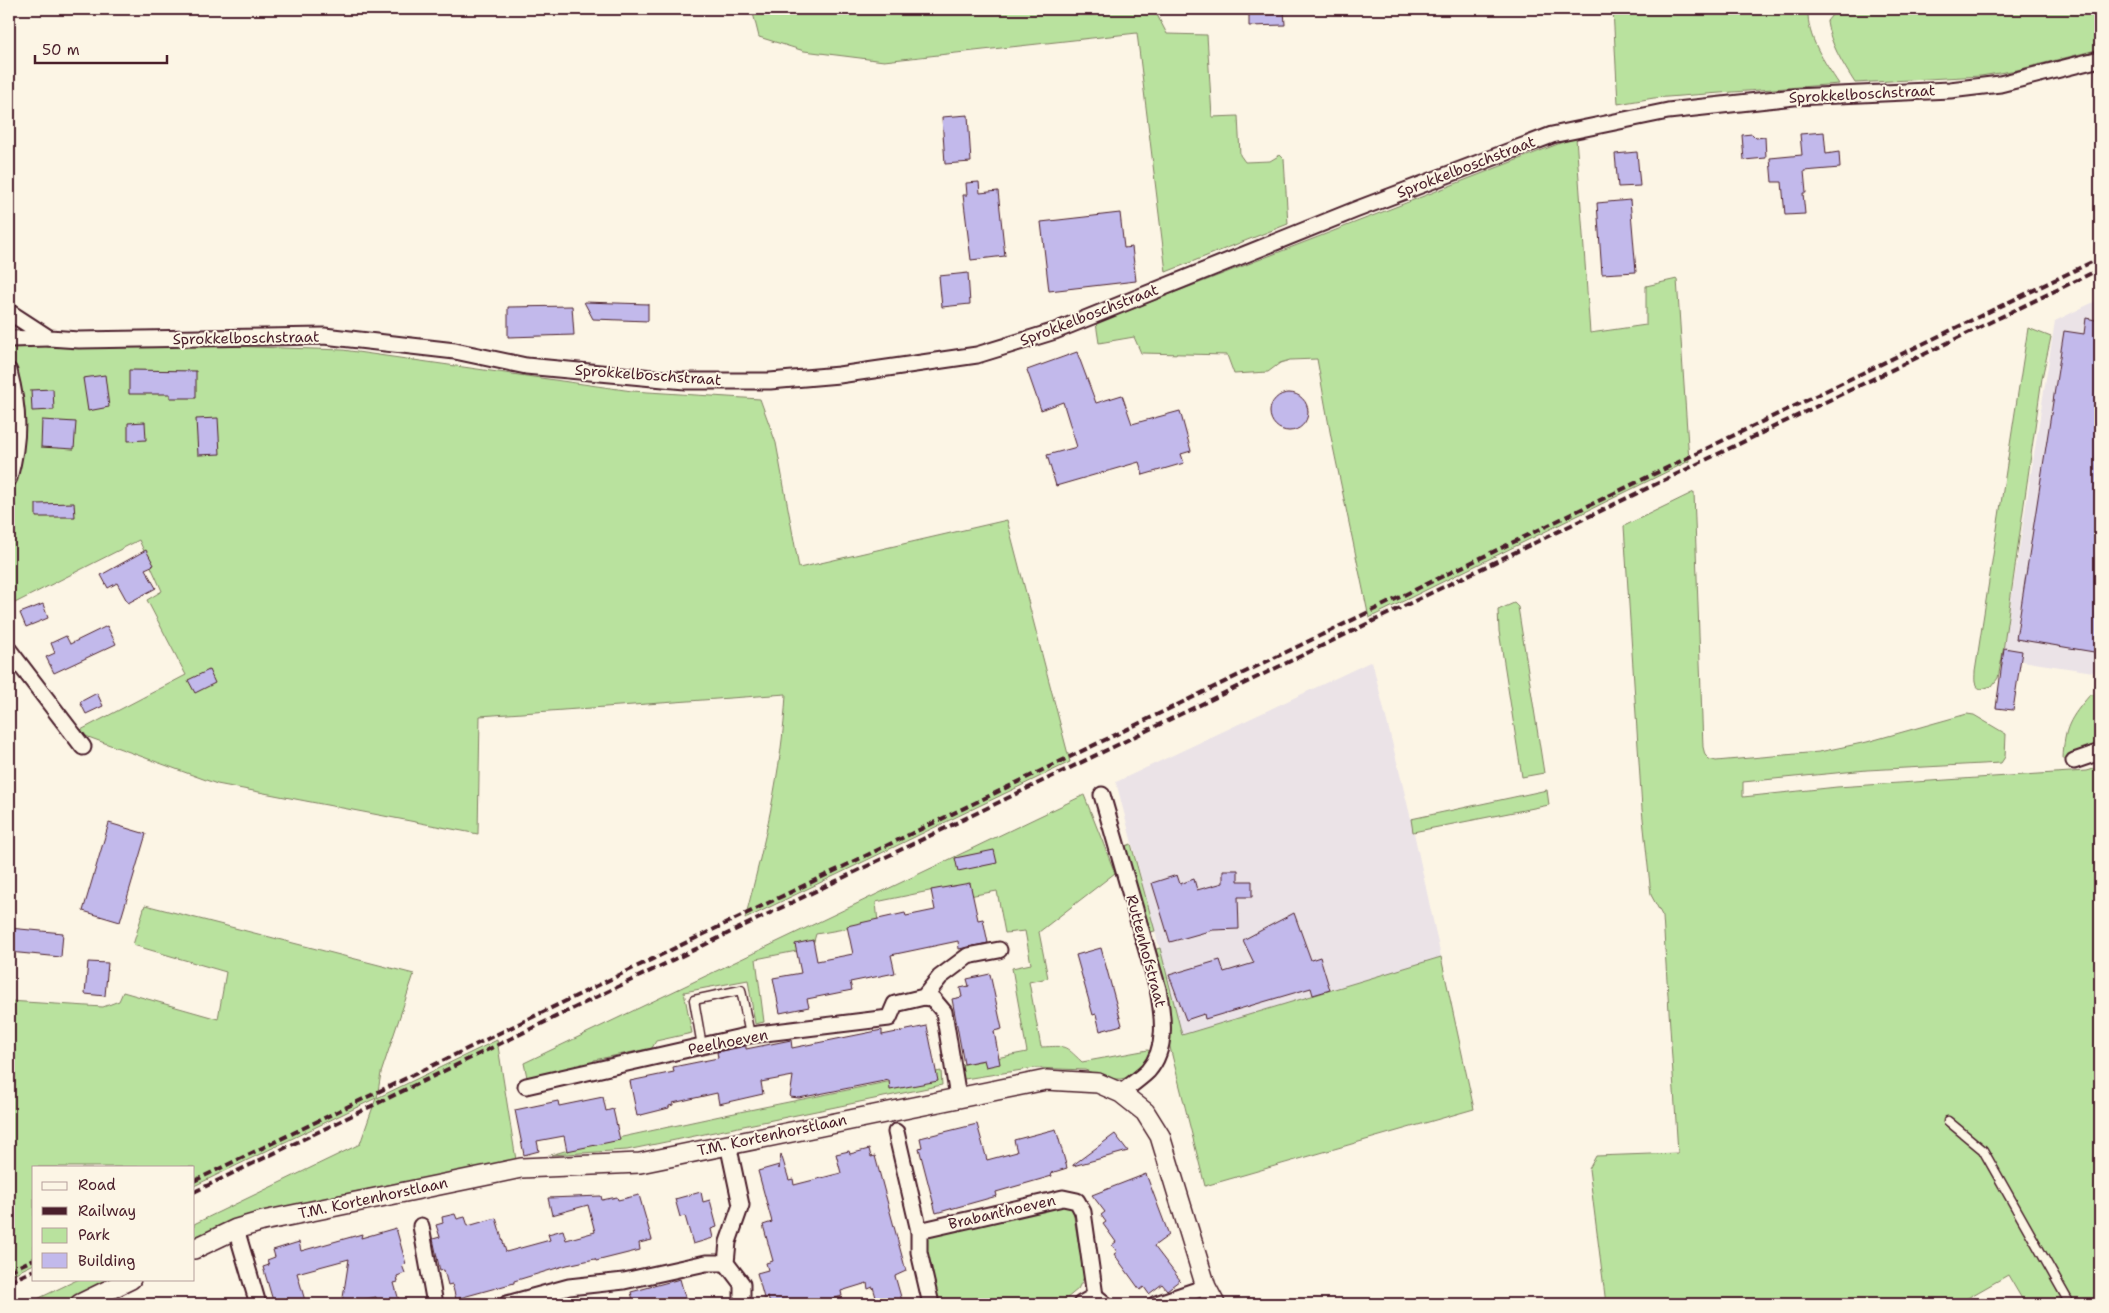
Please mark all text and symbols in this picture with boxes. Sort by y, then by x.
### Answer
scale bar [35,32,168,64]
text: 50 m [42,40,80,60]
street label: Sprokkelboschstraat [1788,80,1936,108]
street label: Sprokkelboschstraat [1394,131,1538,203]
street label: Sprokkelboschstraat [1017,279,1161,351]
street label: Sprokkelboschstraat [172,327,320,349]
street label: Sprokkelboschstraat [574,360,722,390]
street label: Ruttenhofstraat [1121,892,1171,1010]
street label: Peelhoeven [686,1024,770,1060]
street label: T.M. Kortenhorstlaan [695,1109,849,1161]
legend [32,1166,195,1280]
street label: T.M. Kortenhorstlaan [296,1172,450,1224]
text: Road [78,1175,116,1195]
street label: Brabanthoeven [946,1190,1058,1234]
text: Railway [78,1201,136,1221]
text: Park [78,1225,110,1245]
text: Building [78,1251,135,1271]

